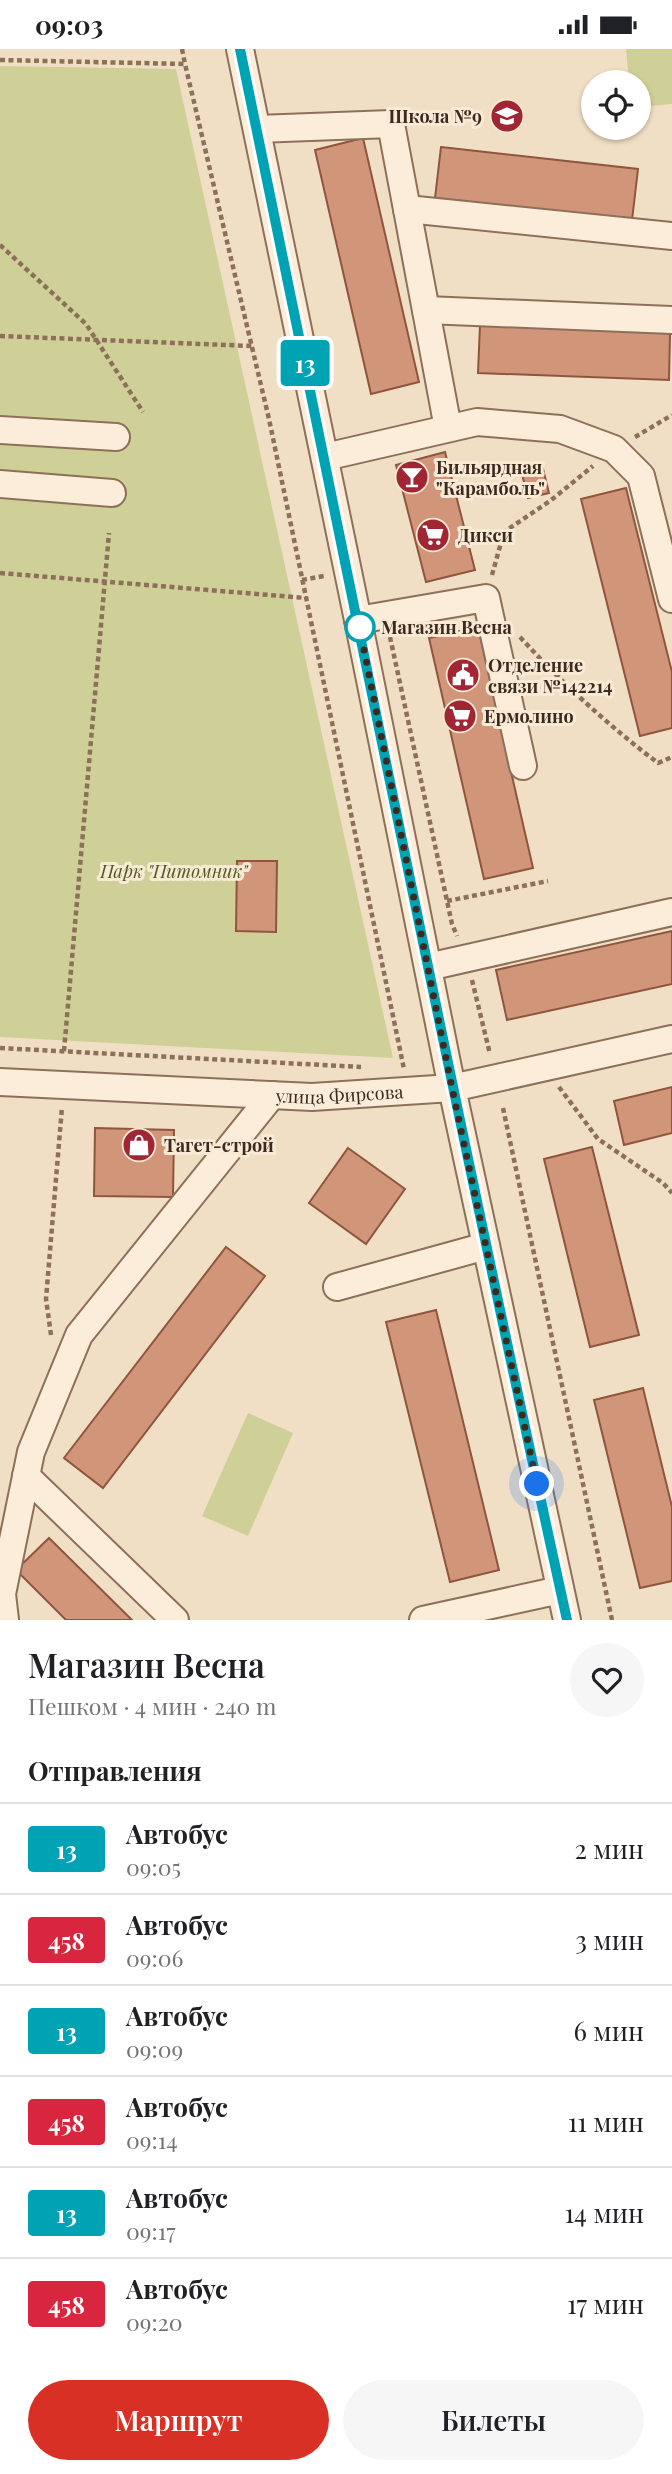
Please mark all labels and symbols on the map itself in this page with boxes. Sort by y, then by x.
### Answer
school or university icon: Школа №9 [488,97,526,135]
place label: Школа №9 [388,104,482,128]
line badge: 13 [274,340,336,386]
place label: Бильярдная "Карамболь" [436,455,545,500]
bar icon: Бильярдная "Карамболь" [393,458,431,496]
supermarket icon: Дикси [414,516,452,554]
place label: Дикси [458,523,513,547]
marker: Магазин Весна [345,612,375,642]
place label: Магазин Весна [381,615,512,639]
place label: Отделение связи №142214 [488,653,613,698]
public building icon: Отделение связи №142214 [444,656,482,694]
supermarket icon: Ермолино [441,697,479,735]
place label: Ермолино [484,704,574,728]
park label: Парк "Питомник" [99,859,249,883]
street label: улица Фирсова [274,1079,404,1109]
shop icon: Тагет-строй [120,1126,158,1164]
place label: Тагет-строй [164,1133,274,1157]
your location [519,1466,554,1501]

